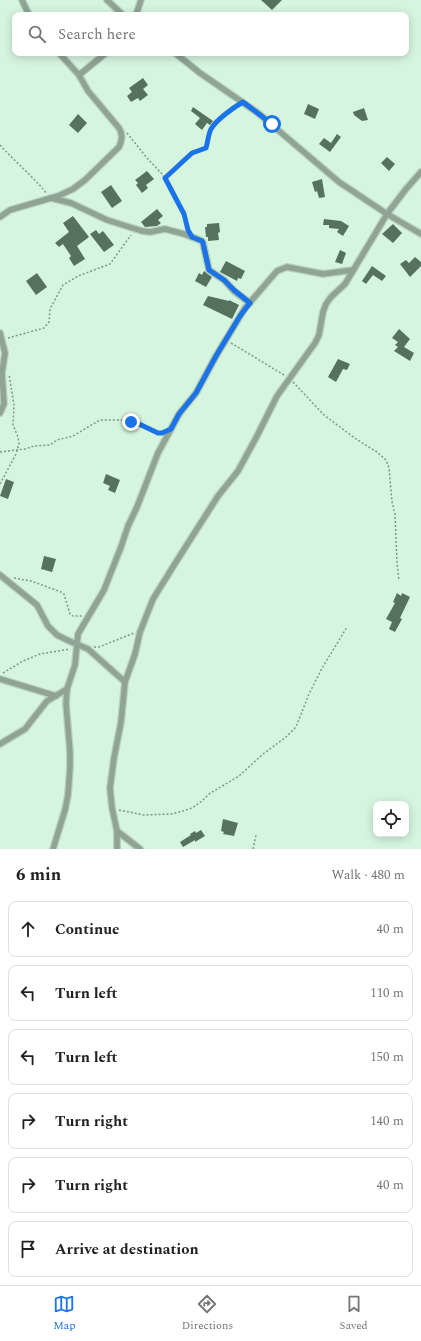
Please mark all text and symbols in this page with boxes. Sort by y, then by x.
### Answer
search box [12,12,409,56]
icon: search [26,23,48,45]
text: Search here [58,23,136,46]
route start [263,115,281,133]
route end [122,413,140,431]
map controls [373,801,409,837]
button: locate [373,801,409,837]
text: 6 min [16,862,61,888]
text: Walk · 480 m [331,865,405,885]
icon: ahead [17,918,39,940]
text: Continue [55,918,120,941]
text: 40 m [377,919,404,939]
icon: left [17,982,39,1004]
text: Turn left [55,982,117,1005]
text: 110 m [370,983,404,1003]
icon: left [17,1046,39,1068]
text: Turn left [55,1046,117,1069]
text: 150 m [370,1047,404,1067]
icon: right [17,1110,39,1132]
text: Turn right [55,1110,128,1133]
text: 140 m [370,1111,404,1131]
icon: right [17,1174,39,1196]
text: Turn right [55,1174,128,1197]
text: 40 m [377,1175,404,1195]
icon: arrive [17,1238,39,1260]
text: Arrive at destination [55,1238,199,1261]
tab: Map [53,1293,75,1334]
tab: Directions [182,1293,233,1334]
tab: Saved [340,1293,368,1334]

